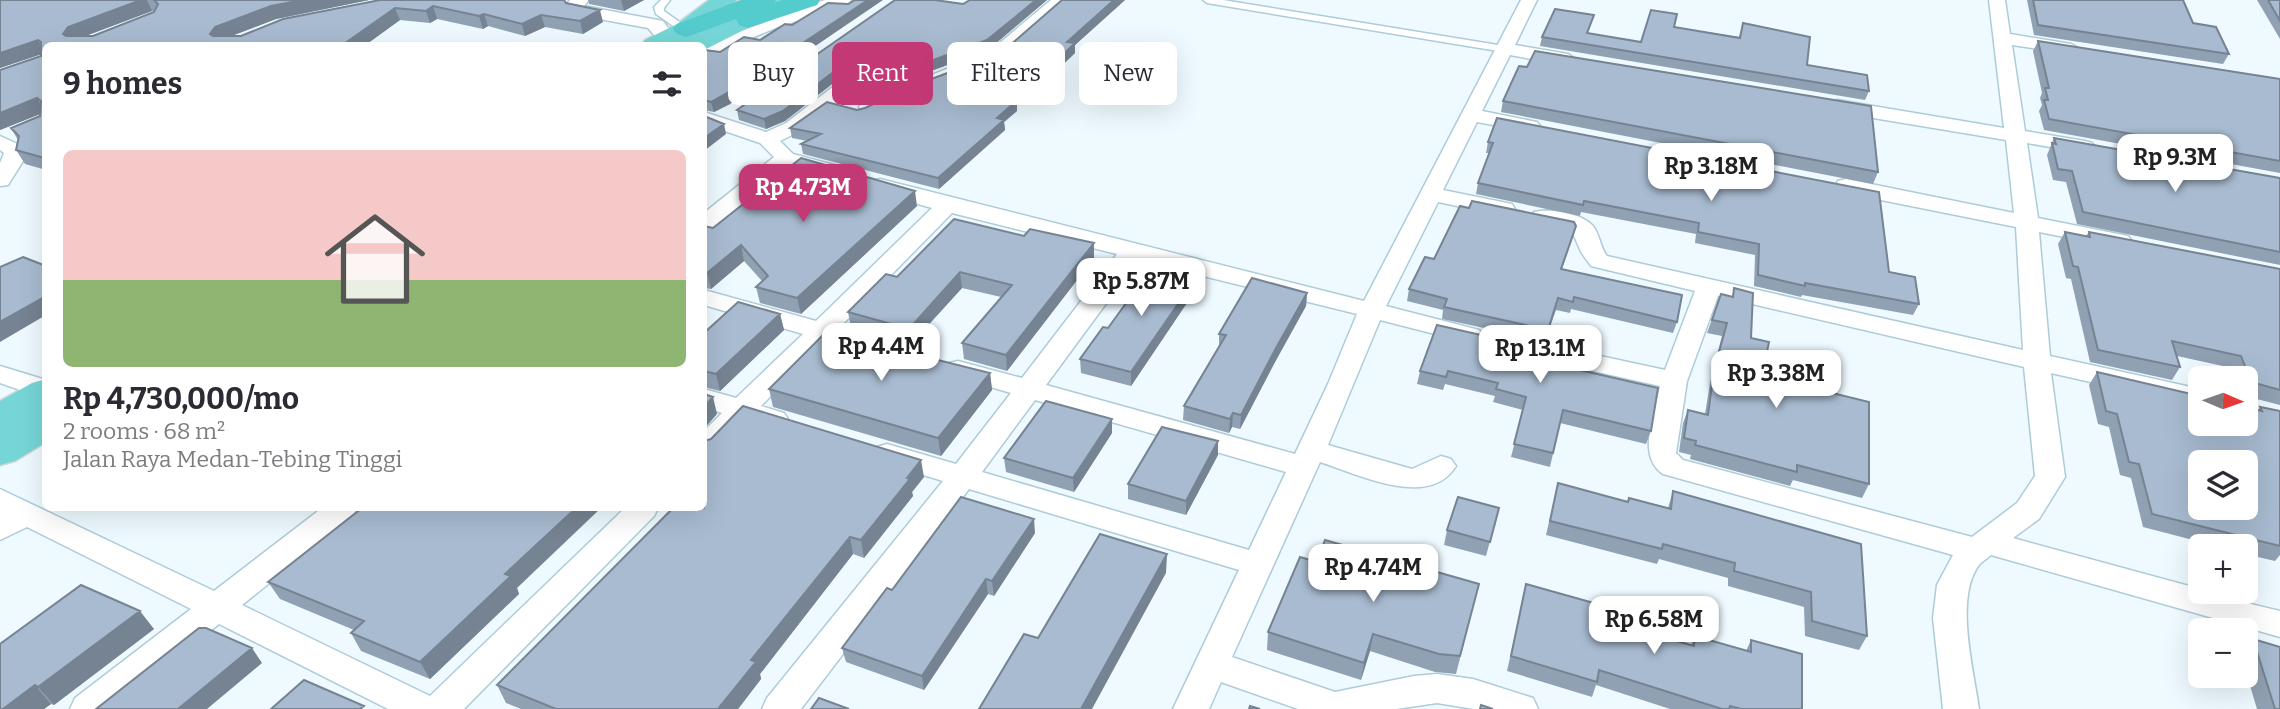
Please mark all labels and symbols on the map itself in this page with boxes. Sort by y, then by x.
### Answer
pin: Rp 9.3M [2110,134,2240,194]
pin: Rp 3.18M [1639,144,1783,203]
pin: Rp 4.73M [731,164,875,224]
pin: Rp 5.87M [1069,258,1213,318]
pin: Rp 4.4M [816,324,946,383]
pin: Rp 13.1M [1468,326,1612,385]
pin: Rp 3.38M [1704,350,1848,410]
north arrow [2188,366,2258,436]
pin: Rp 4.74M [1301,544,1445,604]
pin: Rp 6.58M [1582,596,1726,656]

